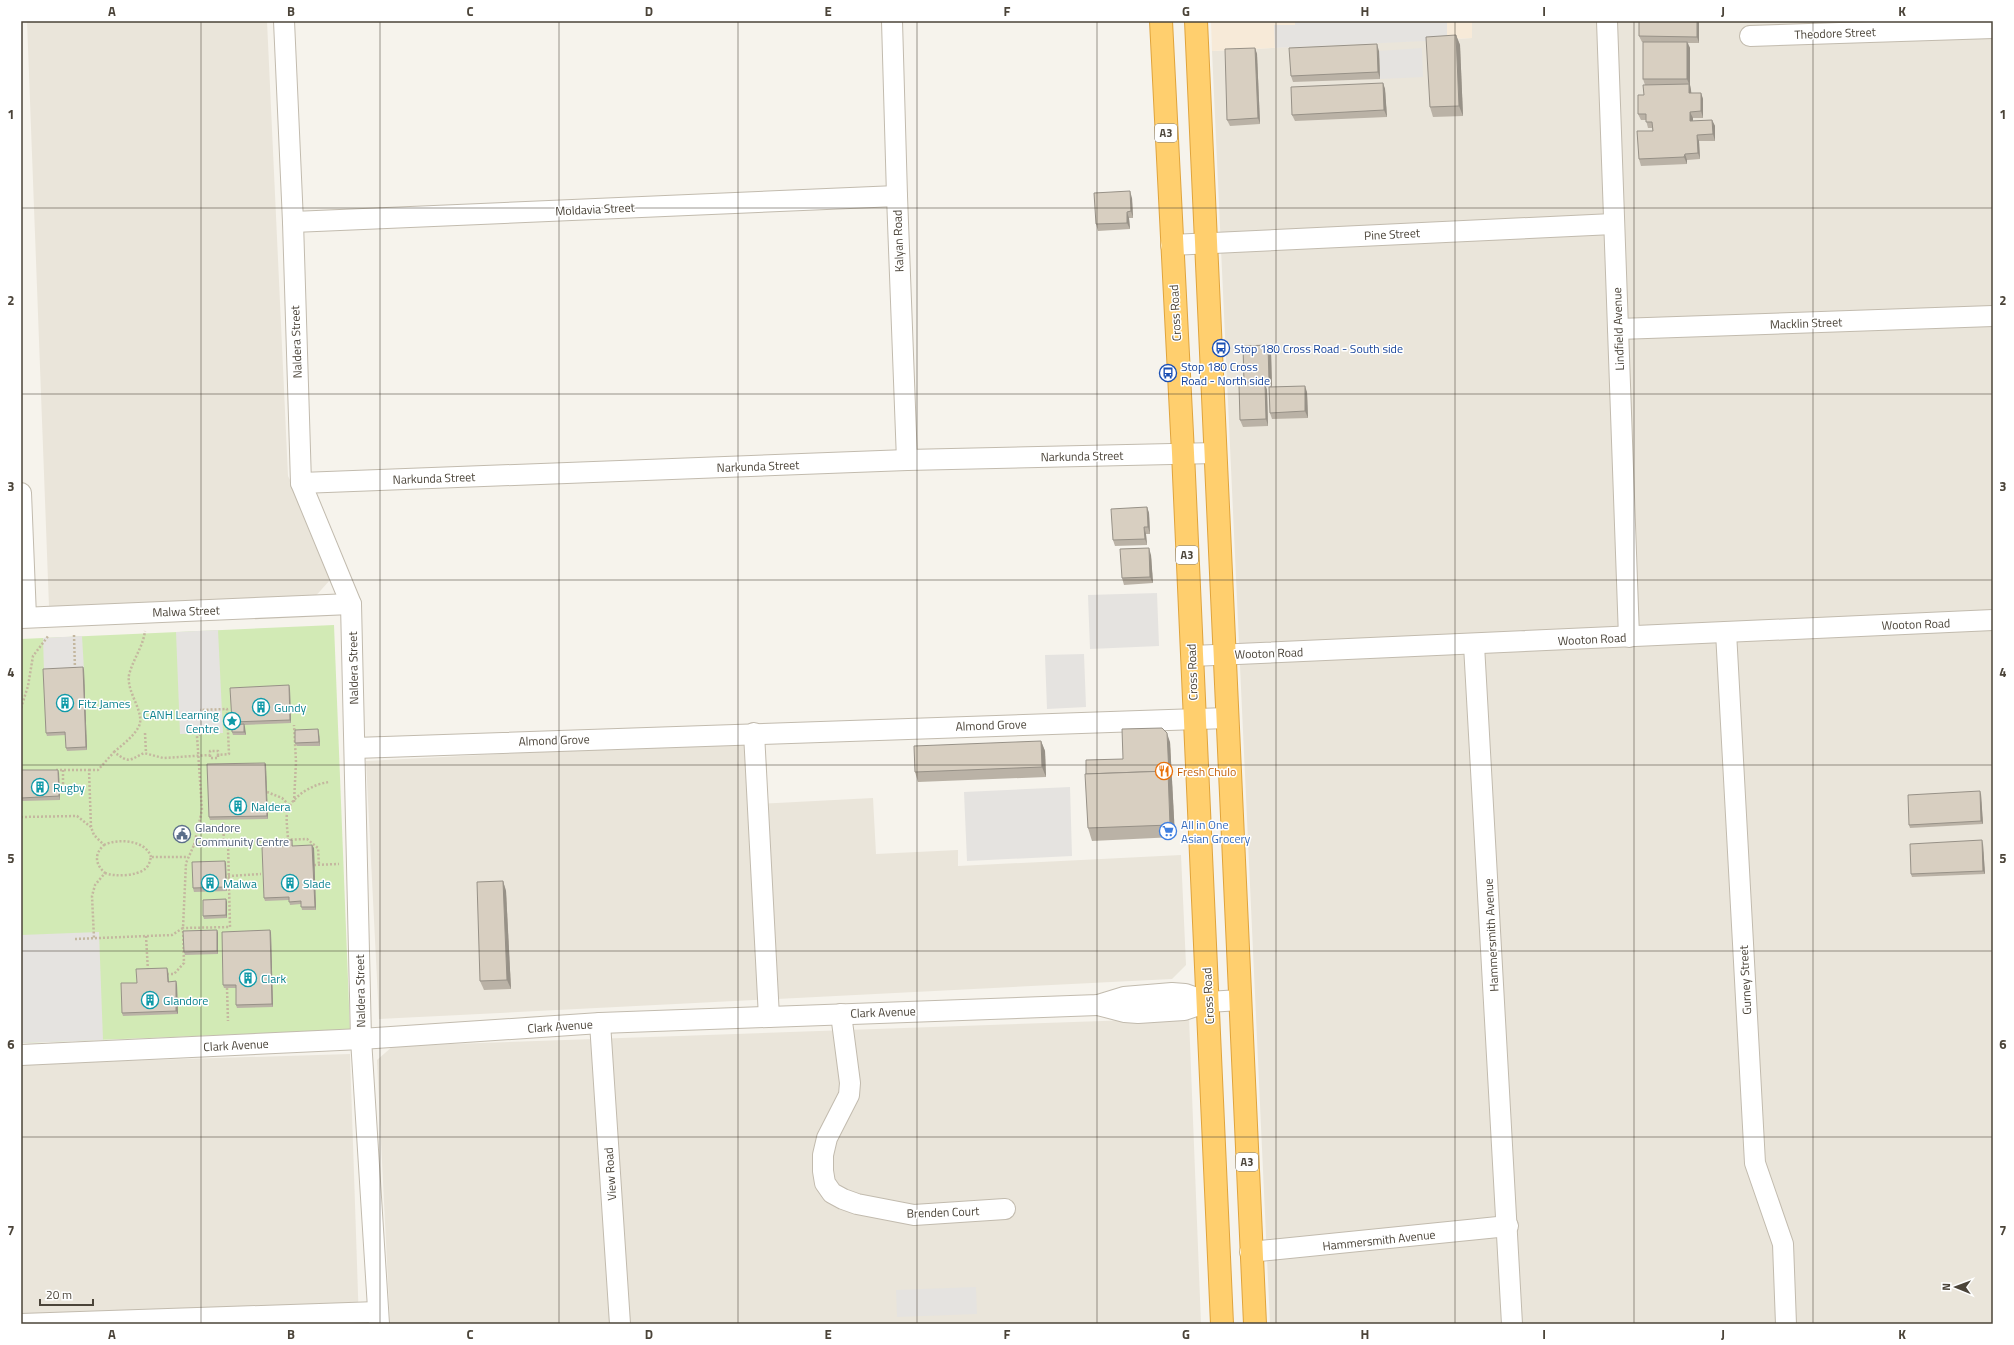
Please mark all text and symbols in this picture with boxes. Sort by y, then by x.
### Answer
text: A [108,1,116,21]
text: B [287,1,295,21]
text: C [466,1,474,21]
text: D [645,1,653,21]
text: E [824,1,832,21]
text: F [1004,1,1011,21]
text: G [1182,1,1190,21]
text: H [1361,1,1369,21]
text: I [1542,1,1546,21]
text: J [1721,1,1725,21]
text: K [1898,1,1906,21]
street label: Theodore Street [1794,22,1877,44]
text: 1 [7,104,15,124]
text: 1 [1999,104,2007,124]
road number: A3 [1155,124,1177,142]
street label: Moldavia Street [555,197,636,221]
street label: Kalyan Road [887,209,909,273]
street label: Pine Street [1364,223,1421,245]
street label: Cross Road [1164,284,1186,342]
street label: Lindfield Avenue [1607,287,1629,371]
text: 2 [7,290,15,310]
text: 2 [1999,290,2007,310]
street label: Naldera Street [285,304,307,379]
street label: Macklin Street [1769,312,1843,334]
bus stop icon: Stop 180 Cross Road - South side [1211,338,1231,358]
place label: Stop 180 Cross Road - South side [1234,339,1403,358]
place label: Stop 180 Cross Road - North side [1181,357,1270,390]
bus stop icon: Stop 180 Cross Road - North side [1158,363,1178,383]
street label: Narkunda Street [1040,446,1124,466]
street label: Narkunda Street [716,455,800,477]
street label: Narkunda Street [392,467,476,489]
text: 3 [7,476,15,496]
text: 3 [1999,476,2007,496]
road number: A3 [1176,546,1198,564]
street label: Malwa Street [152,600,221,622]
street label: Wooton Road [1881,613,1951,635]
street label: Wooton Road [1557,628,1627,650]
street label: Naldera Street [343,631,363,705]
street label: Wooton Road [1234,642,1304,664]
street label: Cross Road [1182,643,1202,701]
text: 4 [7,662,15,682]
text: 4 [1999,662,2007,682]
building icon: Fitz James [55,693,75,713]
place label: Fitz James [78,694,131,713]
building icon: Gundy [251,697,271,717]
place label: Gundy [274,698,307,717]
place label: CANH Learning Centre [143,705,219,738]
place icon: CANH Learning Centre [222,711,242,731]
street label: Almond Grove [955,714,1027,736]
street label: Almond Grove [518,729,590,751]
restaurant icon: Fresh Chulo [1154,761,1174,781]
place label: Fresh Chulo [1177,762,1236,781]
building icon: Rugby [30,777,50,797]
place label: Rugby [53,778,85,797]
building icon: Naldera [228,796,248,816]
place label: Naldera [251,797,290,816]
place label: All in One Asian Grocery [1181,815,1251,848]
place label: Glandore Community Centre [195,818,289,851]
supermarket icon: All in One Asian Grocery [1158,821,1178,841]
public building icon: Glandore Community Centre [172,824,192,844]
text: 5 [7,848,15,868]
text: 5 [1999,848,2007,868]
building icon: Malwa [200,873,220,893]
building icon: Slade [280,873,300,893]
place label: Malwa [223,874,257,893]
place label: Slade [303,874,331,893]
street label: Hammersmith Avenue [1479,878,1503,992]
street label: Gurney Street [1734,944,1756,1015]
street label: Naldera Street [350,954,370,1028]
street label: Cross Road [1197,967,1219,1025]
building icon: Clark [238,968,258,988]
place label: Clark [261,969,286,988]
building icon: Glandore [140,990,160,1010]
place label: Glandore [163,991,208,1010]
street label: Clark Avenue [850,1001,916,1023]
street label: Clark Avenue [527,1014,593,1038]
text: 6 [7,1034,15,1054]
street label: Clark Avenue [203,1034,269,1056]
text: 6 [1999,1034,2007,1054]
street label: View Road [599,1147,621,1201]
road number: A3 [1236,1153,1258,1171]
street label: Brenden Court [906,1201,981,1223]
text: 7 [7,1220,15,1240]
text: 7 [1999,1220,2007,1240]
street label: Hammersmith Avenue [1322,1225,1436,1255]
north arrow [1936,1267,1976,1307]
scale bar [40,1281,93,1307]
text: N [1938,1283,1954,1291]
text: 20 m [46,1285,72,1304]
text: A [108,1324,116,1344]
text: B [287,1324,295,1344]
text: C [466,1324,474,1344]
text: D [645,1324,653,1344]
text: E [824,1324,832,1344]
text: F [1004,1324,1011,1344]
text: G [1182,1324,1190,1344]
text: H [1361,1324,1369,1344]
text: I [1542,1324,1546,1344]
text: J [1721,1324,1725,1344]
text: K [1898,1324,1906,1344]

